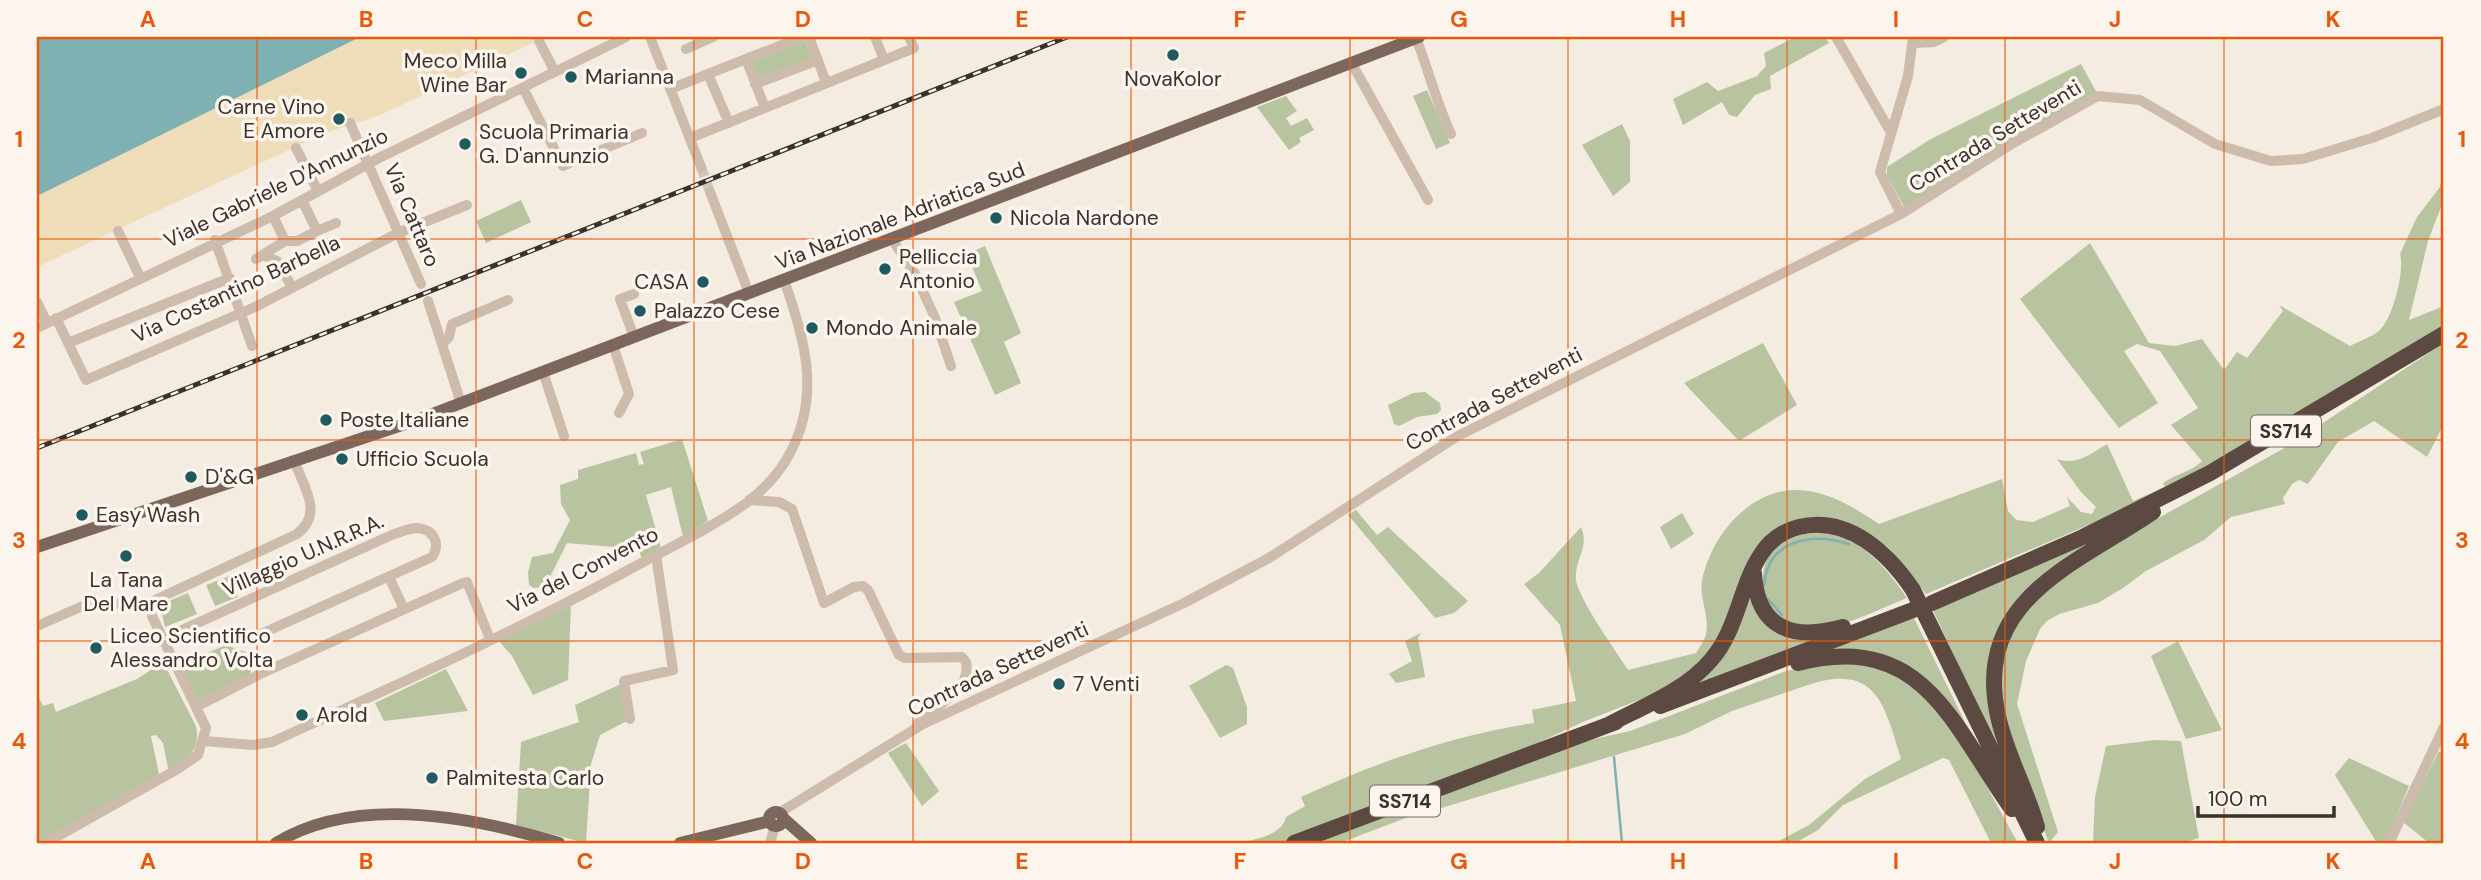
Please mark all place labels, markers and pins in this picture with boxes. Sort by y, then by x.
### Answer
place label: Meco Milla Wine Bar [404,47,507,99]
marker: NovaKolor [1165,47,1181,63]
place label: Marianna [585,63,674,91]
marker: Meco Milla Wine Bar [513,65,529,81]
place label: NovaKolor [1124,65,1222,93]
marker: Marianna [563,69,579,85]
place label: Carne Vino E Amore [218,93,325,145]
marker: Carne Vino E Amore [331,111,347,127]
place label: Scuola Primaria G. D'annunzio [479,118,629,170]
marker: Scuola Primaria G. D'annunzio [457,136,473,152]
place label: Nicola Nardone [1010,204,1159,232]
marker: Nicola Nardone [988,210,1004,226]
place label: Pelliccia Antonio [899,243,977,295]
marker: Pelliccia Antonio [877,261,893,277]
place label: CASA [634,268,689,296]
marker: CASA [695,274,711,290]
place label: Palazzo Cese [654,297,780,325]
marker: Palazzo Cese [632,303,648,319]
place label: Mondo Animale [826,314,977,342]
marker: Mondo Animale [804,320,820,336]
place label: Poste Italiane [340,406,469,434]
marker: Poste Italiane [318,412,334,428]
place label: Ufficio Scuola [356,445,489,473]
marker: Ufficio Scuola [334,451,350,467]
place label: D'&G [205,463,254,491]
marker: D'&G [183,469,199,485]
place label: Easy Wash [96,501,200,529]
marker: Easy Wash [74,507,90,523]
marker: La Tana Del Mare [118,548,134,564]
place label: La Tana Del Mare [83,566,169,618]
place label: Liceo Scientifico Alessandro Volta [110,622,273,674]
marker: Liceo Scientifico Alessandro Volta [88,640,104,656]
place label: 7 Venti [1073,670,1140,698]
marker: 7 Venti [1051,676,1067,692]
place label: Arold [316,701,368,729]
marker: Arold [294,707,310,723]
place label: Palmitesta Carlo [446,764,604,792]
marker: Palmitesta Carlo [424,770,440,786]

